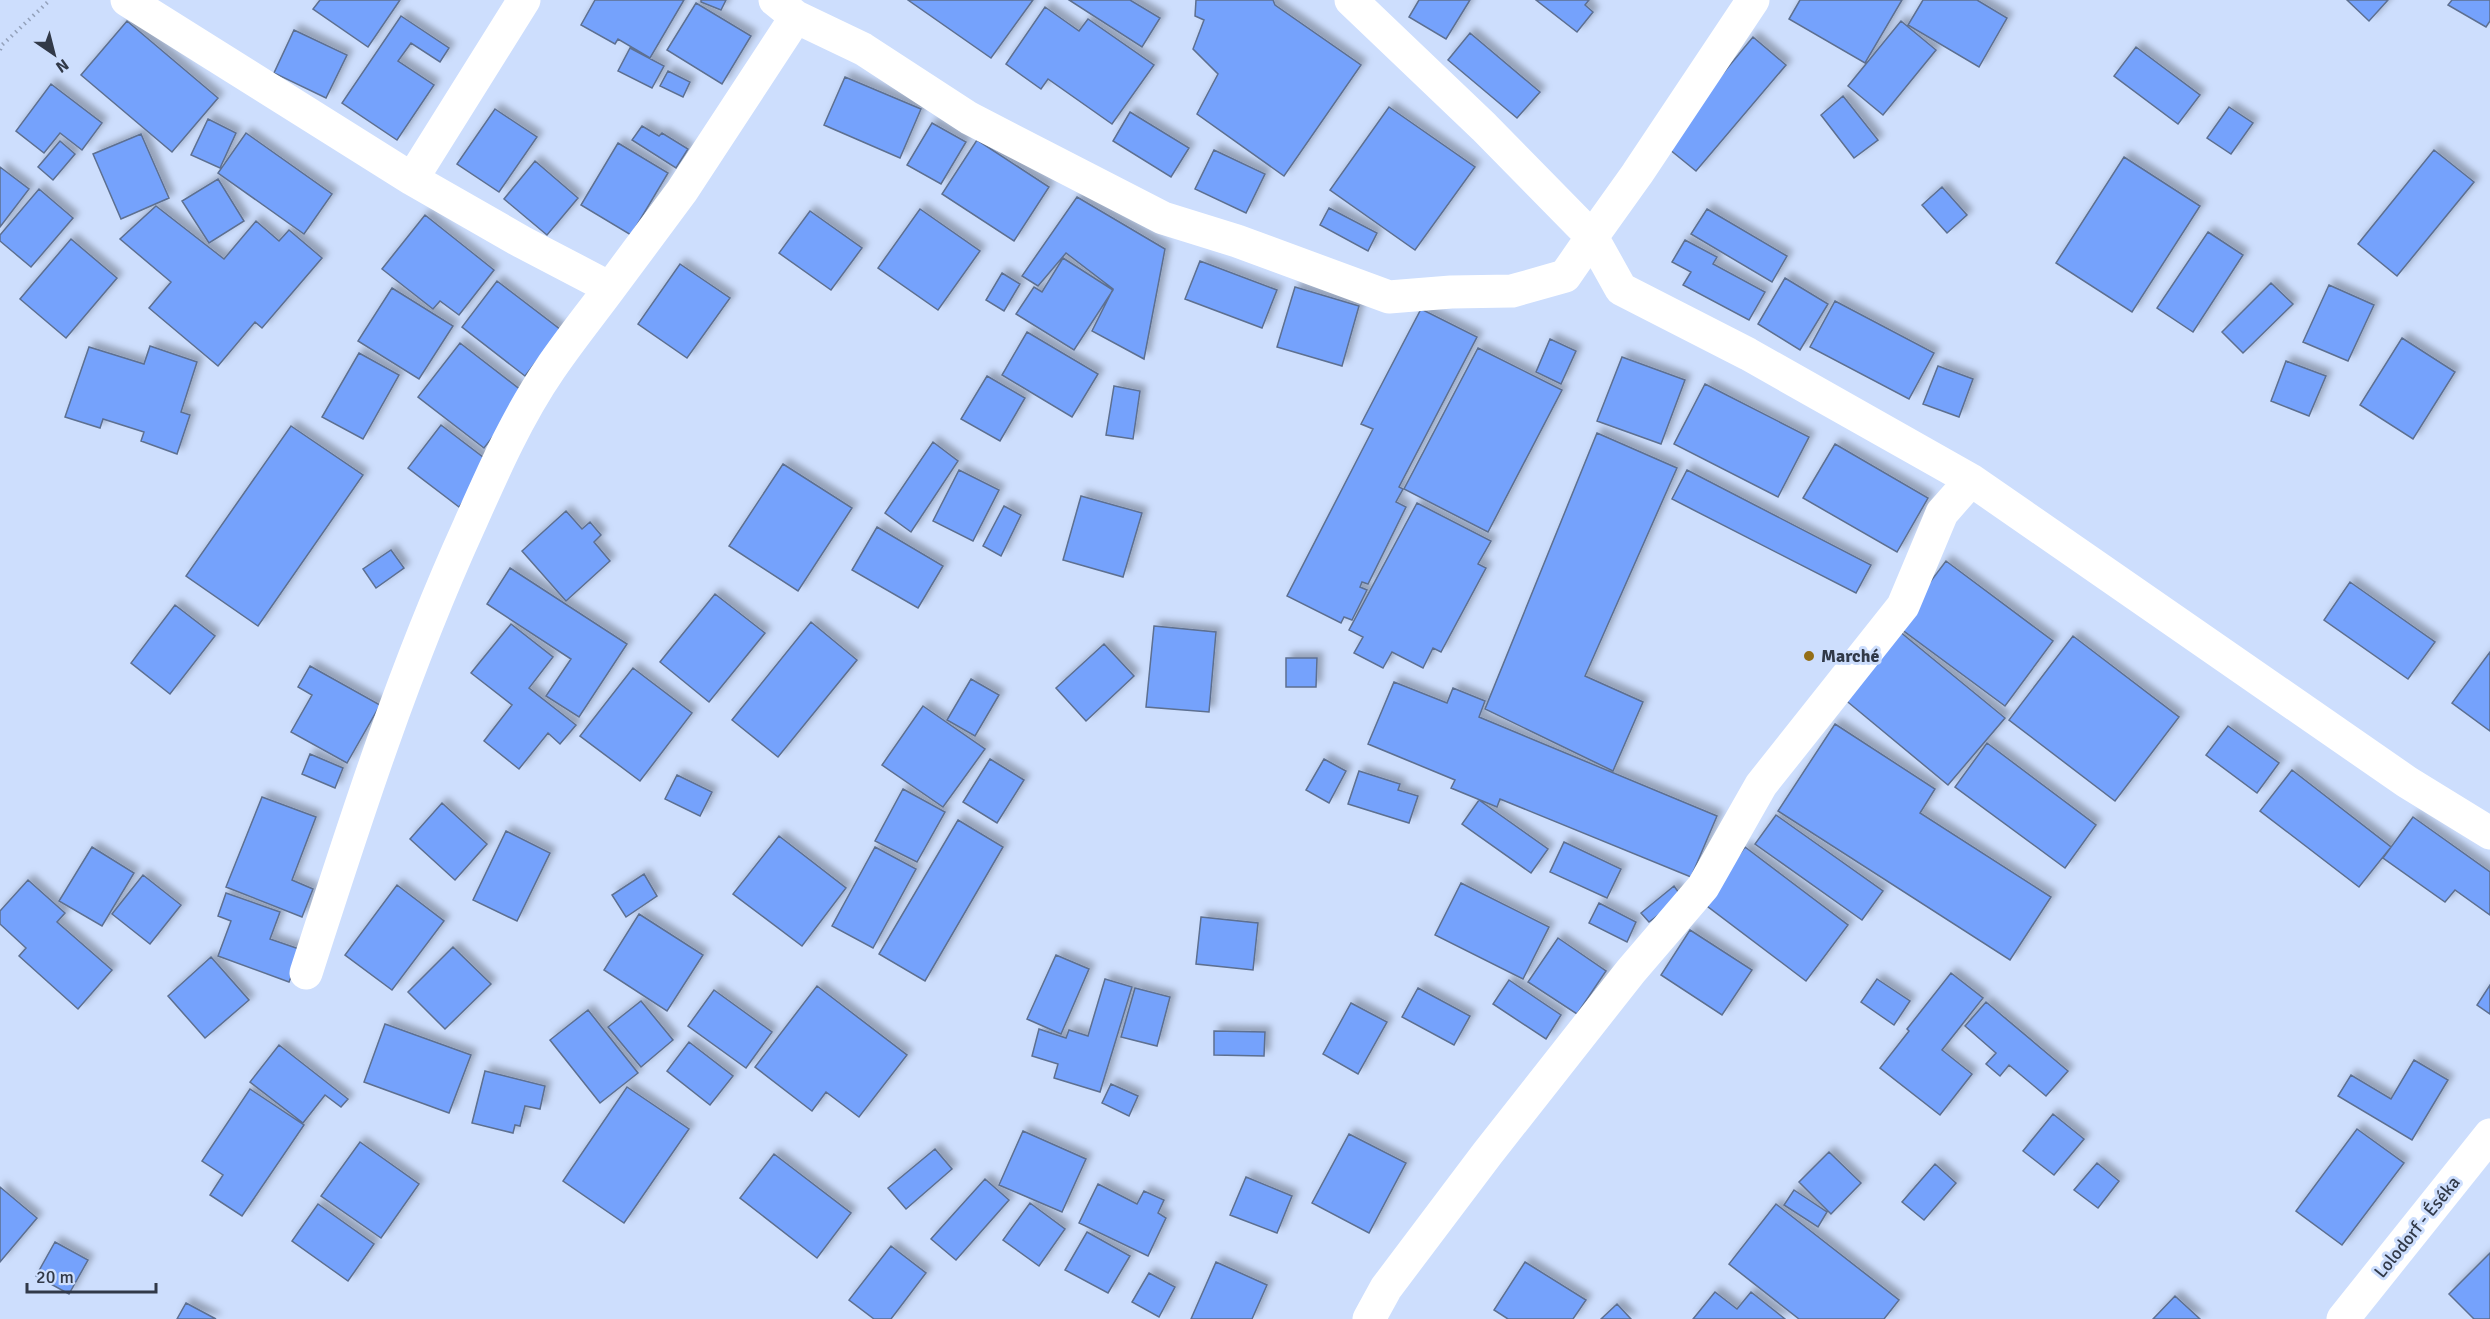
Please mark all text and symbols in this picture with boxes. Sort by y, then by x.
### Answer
north arrow [24,24,84,84]
text: N [52,54,72,77]
place label: Marché [1821,645,1879,667]
marker: Marché [1802,649,1816,663]
street label: Lolodorf - Éséka [2369,1172,2465,1282]
scale bar [27,1256,156,1294]
text: 20 m [36,1266,74,1288]

